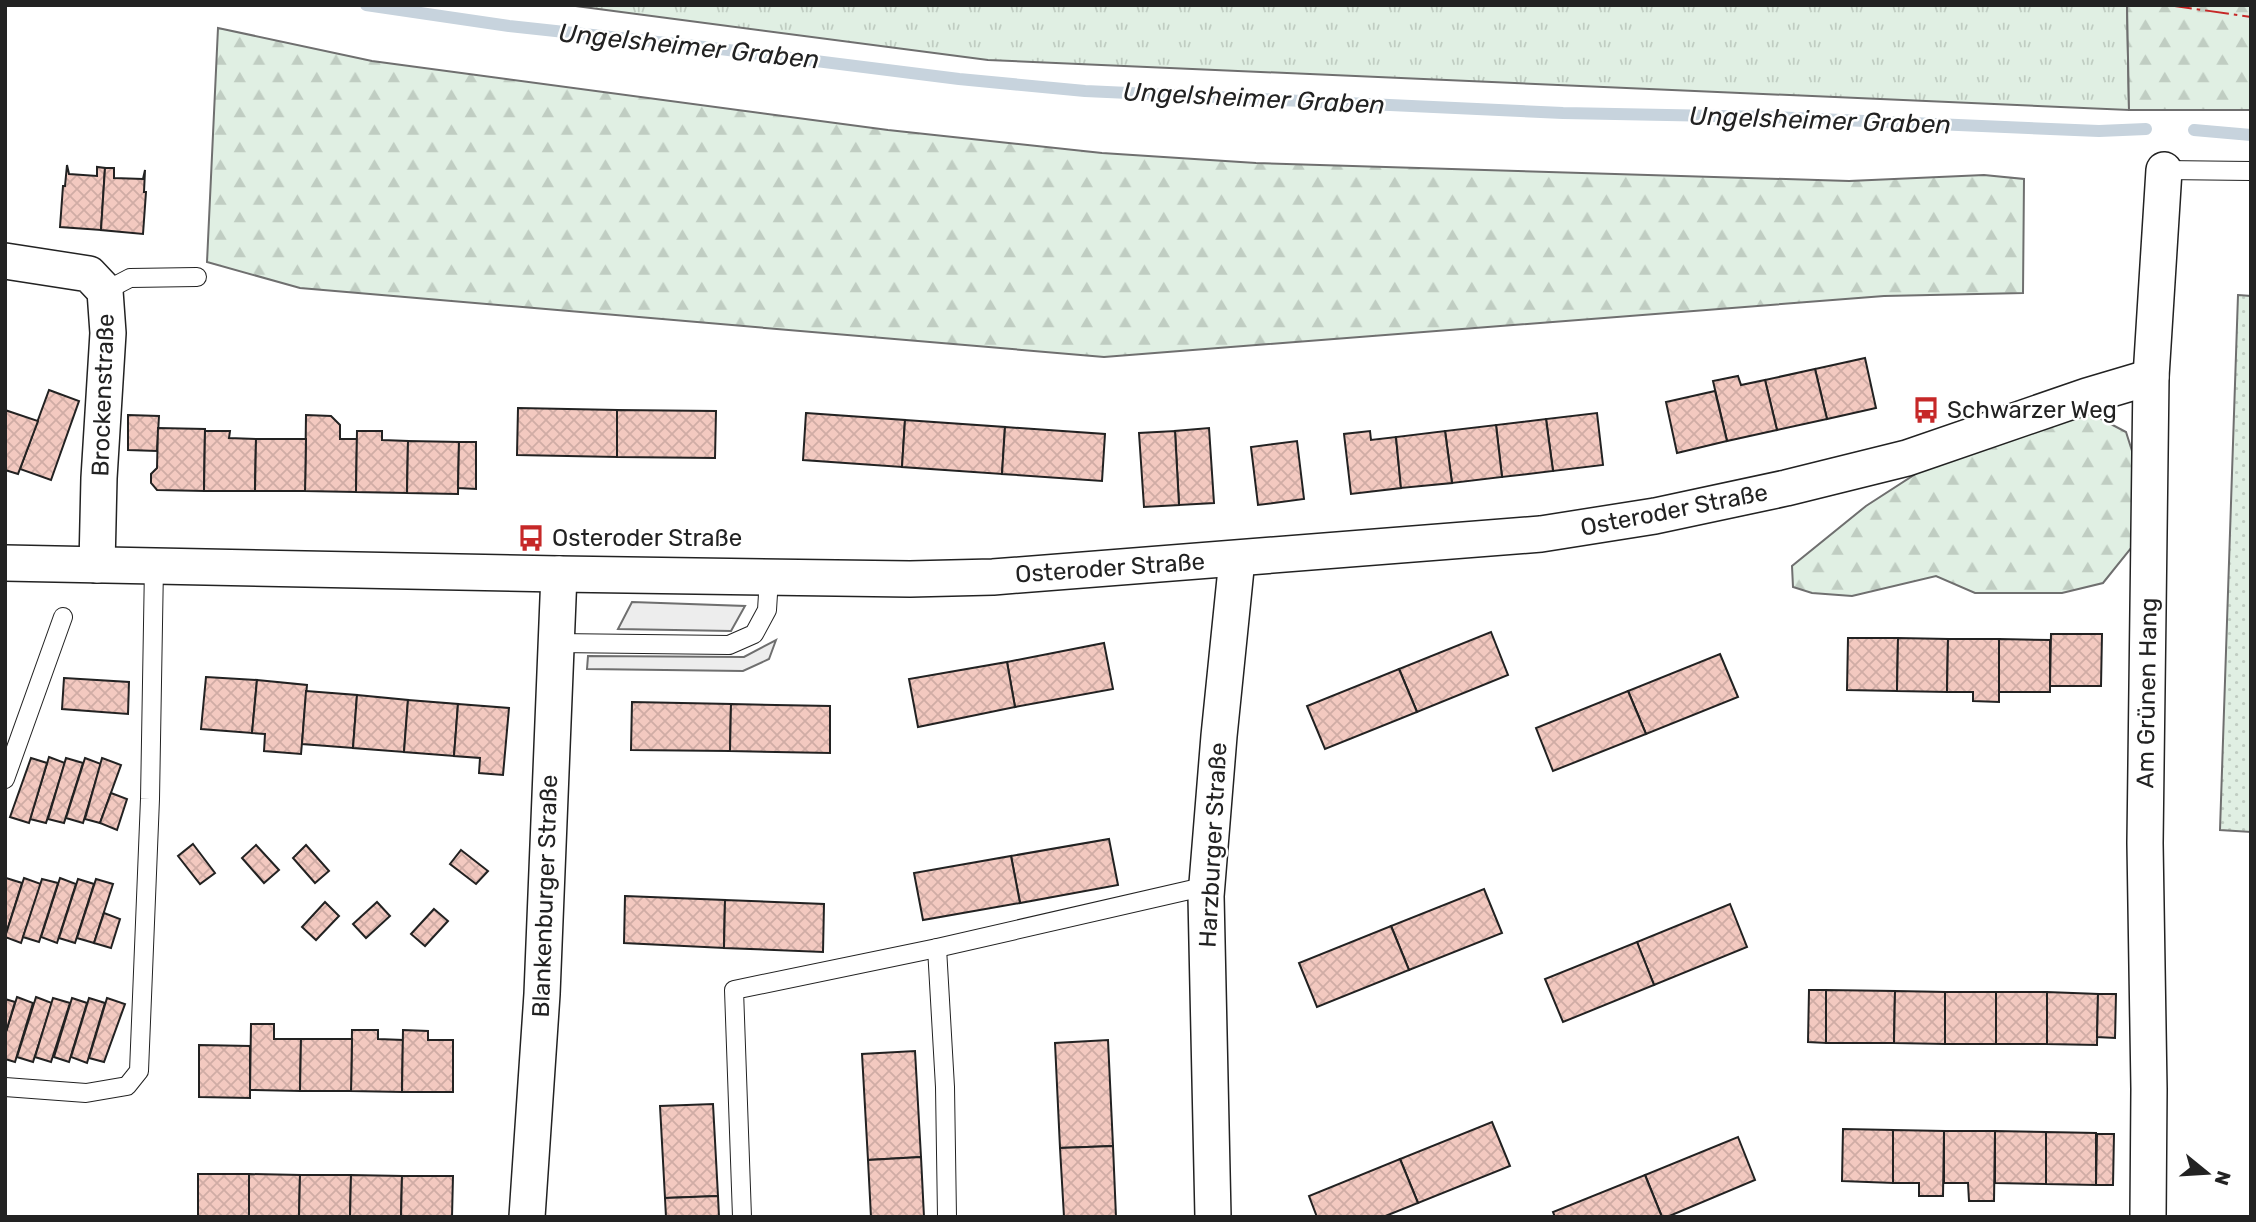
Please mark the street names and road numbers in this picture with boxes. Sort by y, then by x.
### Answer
street label: Brockenstraße [86,313,120,477]
street label: Osteroder Straße [1578,478,1770,542]
street label: Osteroder Straße [1014,547,1206,589]
street label: Am Grünen Hang [2131,597,2163,789]
street label: Harzburger Straße [1194,742,1232,948]
street label: Blankenburger Straße [527,774,563,1018]

